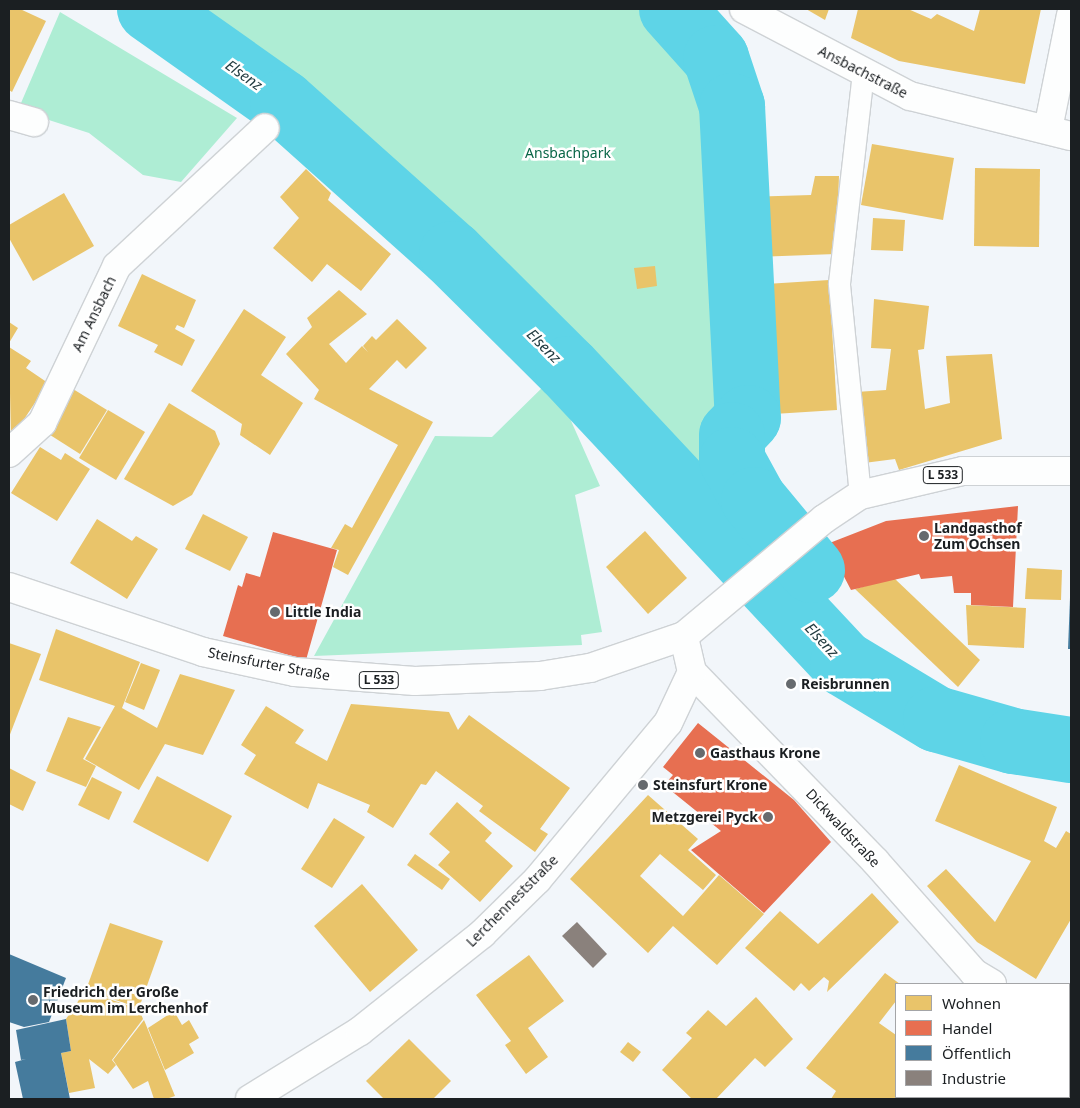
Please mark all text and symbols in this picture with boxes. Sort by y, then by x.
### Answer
street label: Ansbachstraße [816,42,910,102]
water label: Elsenz [222,56,266,94]
park label: Ansbachpark [525,145,611,161]
street label: Am Ansbach [69,274,119,354]
water label: Elsenz [523,325,565,367]
road number: L 533 [922,466,964,484]
place label: Landgasthof Zum Ochsen [934,520,1022,552]
marker: Landgasthof Zum Ochsen [918,530,930,542]
place label: Little India [285,604,361,620]
marker: Little India [269,606,281,618]
water label: Elsenz [801,619,843,661]
street label: Steinsfurter Straße [207,644,331,684]
road number: L 533 [358,670,400,690]
place label: Reisbrunnen [801,676,890,692]
marker: Reisbrunnen [785,678,797,690]
place label: Gasthaus Krone [710,745,820,761]
marker: Gasthaus Krone [694,747,706,759]
place label: Steinsfurt Krone [653,777,767,793]
marker: Steinsfurt Krone [637,779,649,791]
street label: Dickwaldstraße [802,785,884,871]
place label: Metzgerei Pyck [652,809,758,825]
marker: Metzgerei Pyck [762,811,774,823]
street label: Lerchenneststraße [463,852,561,950]
legend [895,983,1070,1098]
place label: Friedrich der Große Museum im Lerchenhof [43,984,208,1016]
text: Wohnen [942,993,1001,1013]
marker: Friedrich der Große Museum im Lerchenhof [27,994,39,1006]
text: Handel [942,1018,992,1038]
text: Öffentlich [942,1043,1011,1063]
text: Industrie [942,1068,1006,1088]

